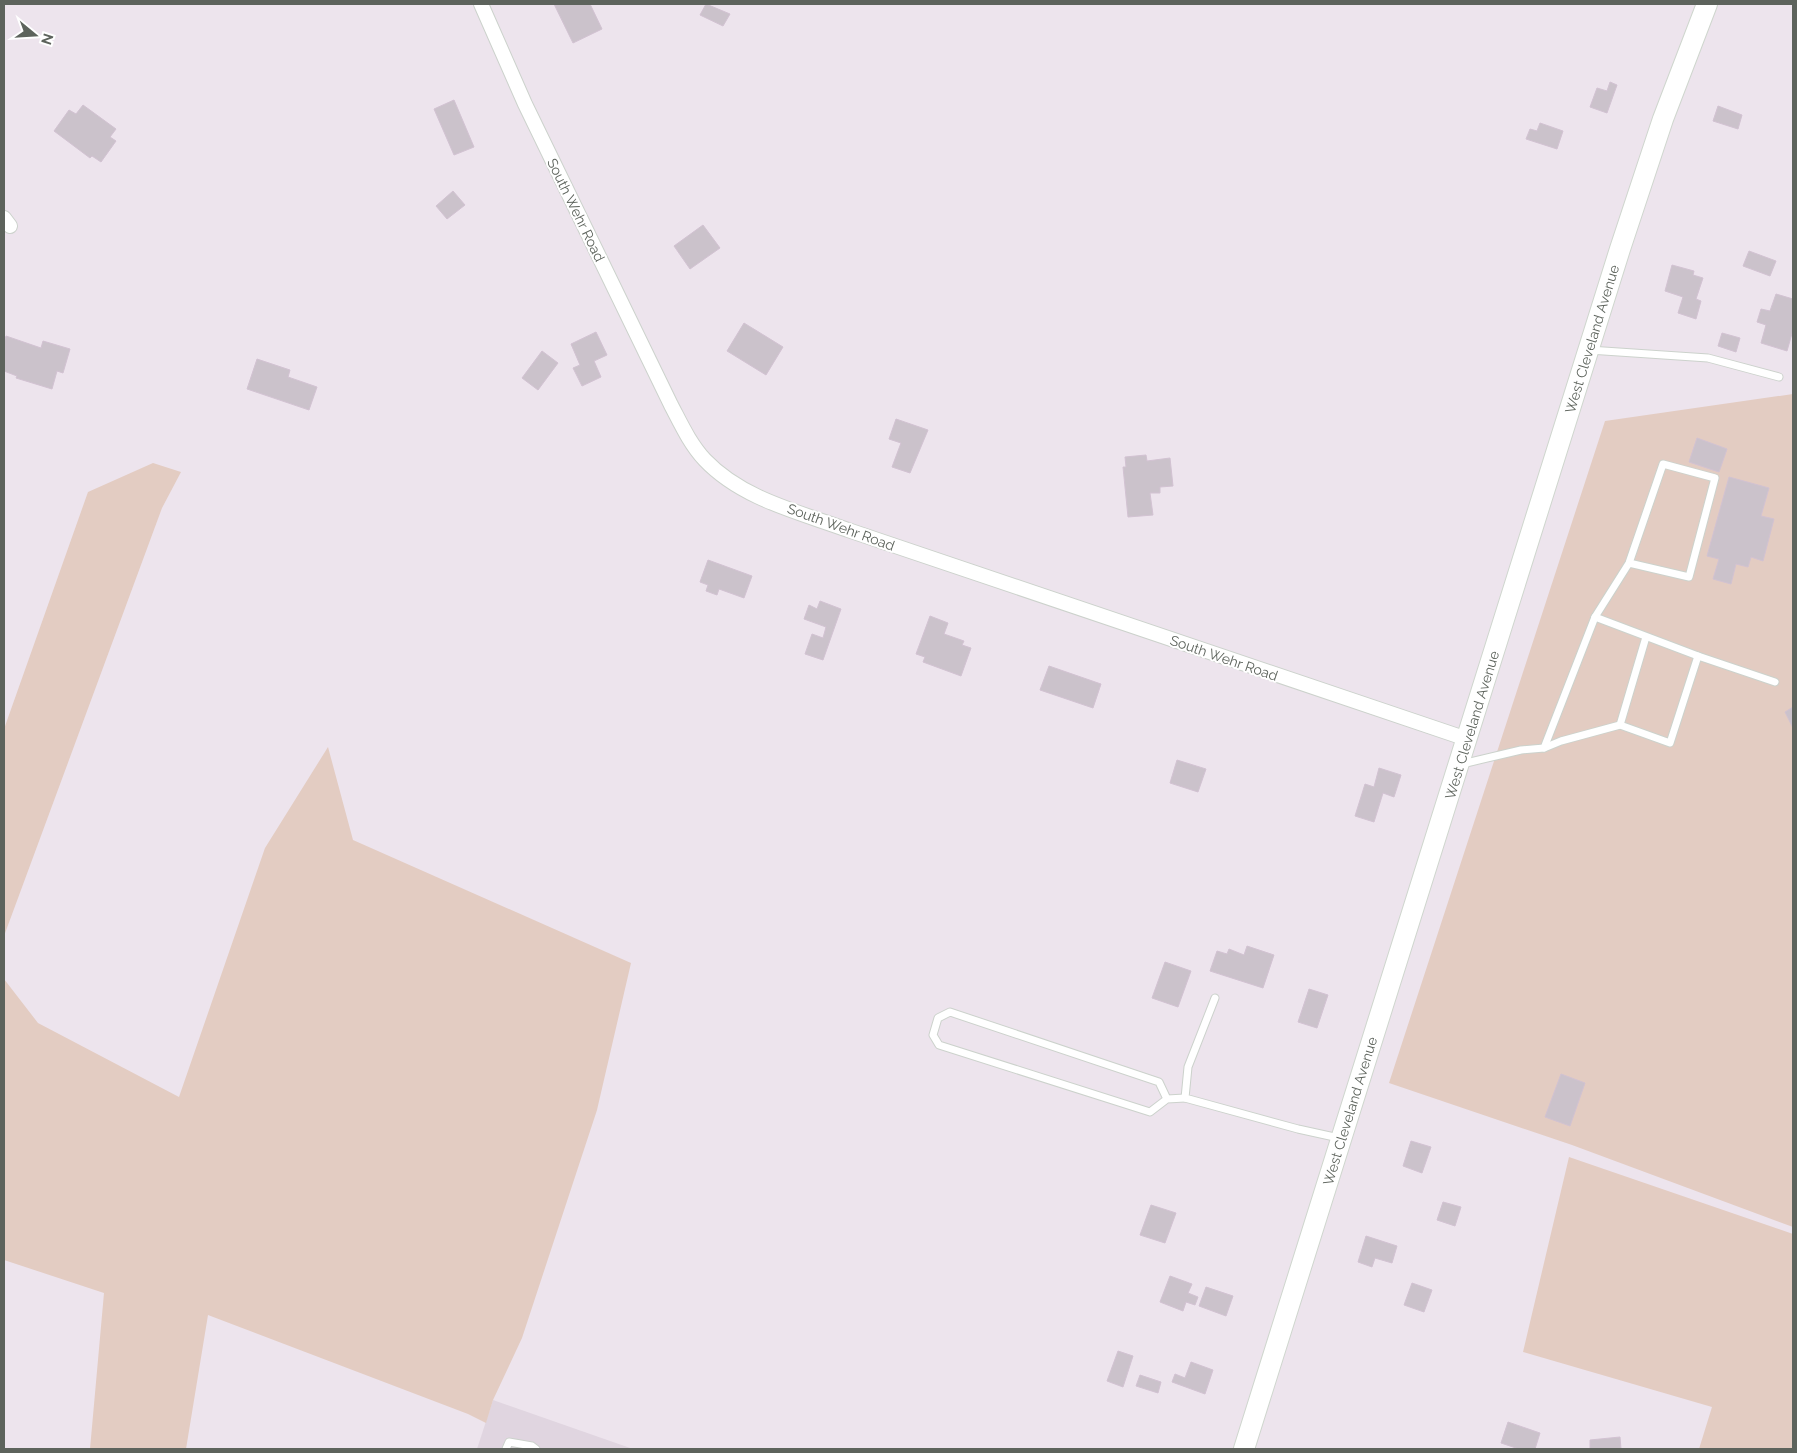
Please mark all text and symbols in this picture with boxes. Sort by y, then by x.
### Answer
north arrow [10,10,60,60]
text: N [38,31,57,47]
street label: South Wehr Road [544,156,608,264]
street label: West Cleveland Avenue [1562,263,1622,415]
street label: South Wehr Road [785,500,897,554]
street label: South Wehr Road [1168,632,1280,684]
street label: West Cleveland Avenue [1442,649,1502,801]
street label: West Cleveland Avenue [1320,1035,1380,1187]

